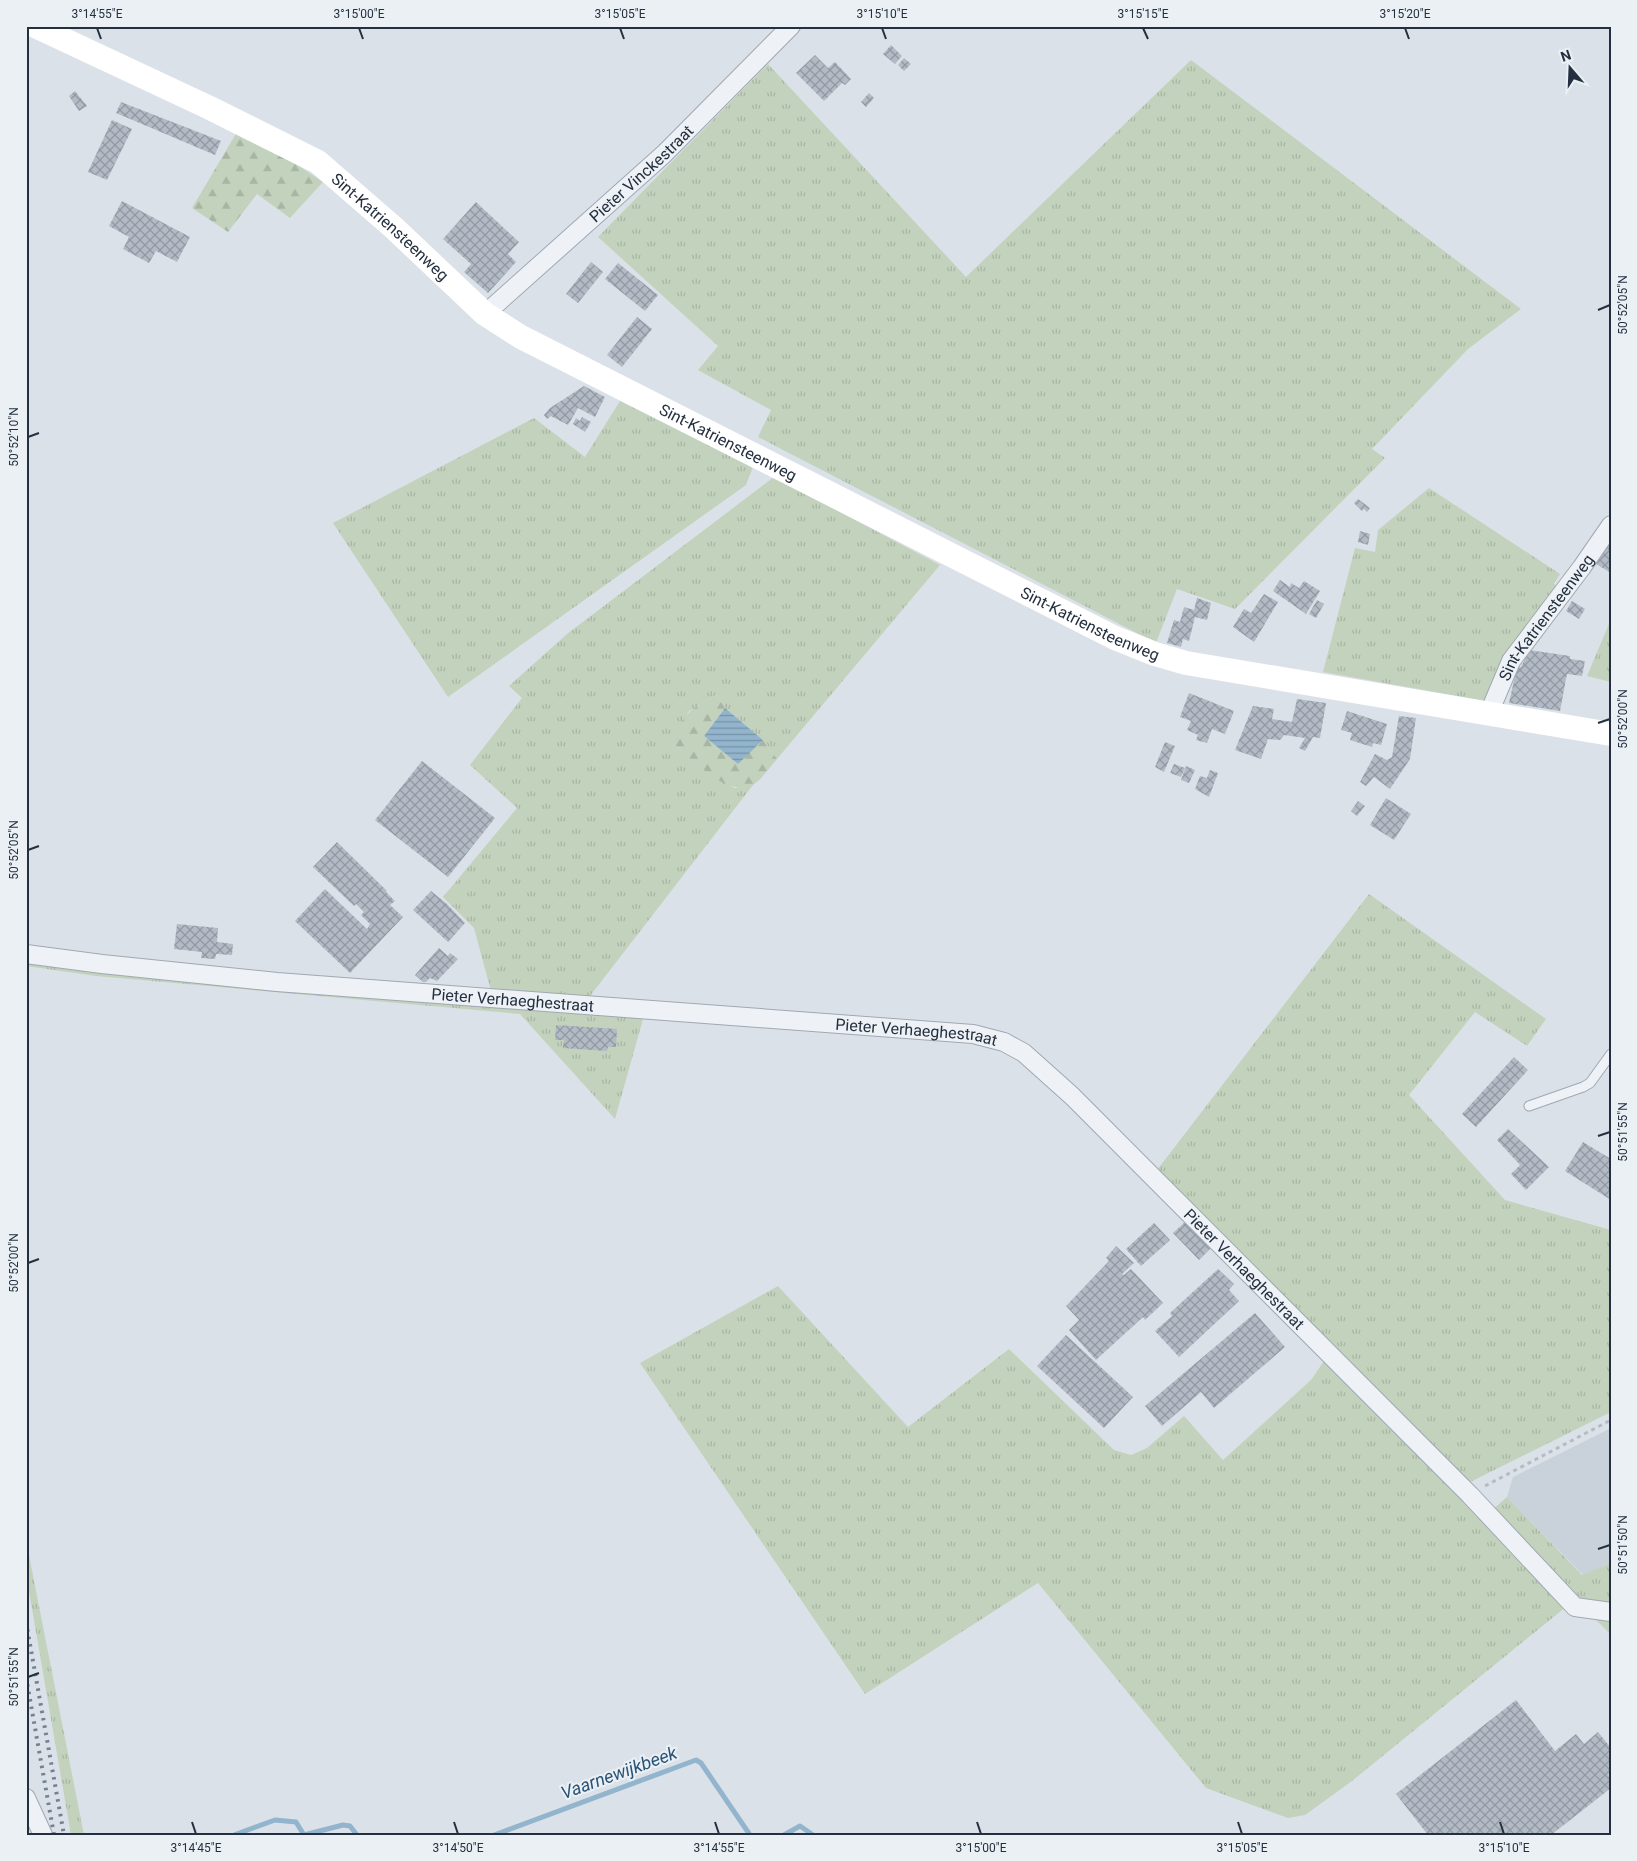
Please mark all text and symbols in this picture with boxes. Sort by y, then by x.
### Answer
text: 3°14'55"E [72,7,123,21]
text: 3°15'00"E [334,7,385,21]
text: 3°15'05"E [595,7,646,21]
text: 3°15'10"E [857,7,908,21]
text: 3°15'15"E [1118,7,1169,21]
text: 3°15'20"E [1380,7,1431,21]
north arrow [1544,42,1594,92]
text: N [1558,47,1573,65]
street label: Pieter Vinckestraat [585,121,697,226]
street label: Sint-Katriensteenweg [328,169,453,285]
text: 50°52'05"N [1616,275,1630,335]
street label: Sint-Katriensteenweg [656,400,800,485]
text: 50°52'10"N [7,407,21,467]
street label: Sint-Katriensteenweg [1495,551,1598,683]
street label: Sint-Katriensteenweg [1018,583,1162,665]
text: 50°52'00"N [1616,689,1630,749]
text: 50°52'05"N [7,820,21,880]
street label: Pieter Verhaeghestraat [431,985,595,1016]
street label: Pieter Verhaeghestraat [835,1015,999,1050]
text: 50°51'55"N [1616,1102,1630,1162]
street label: Pieter Verhaeghestraat [1180,1205,1308,1334]
text: 50°52'00"N [7,1233,21,1293]
text: 50°51'50"N [1616,1515,1630,1575]
text: 50°51'55"N [7,1647,21,1707]
water label: Vaarnewijkbeek [558,1741,681,1803]
text: 3°14'45"E [171,1841,222,1855]
text: 3°14'50"E [433,1841,484,1855]
text: 3°14'55"E [694,1841,745,1855]
text: 3°15'00"E [956,1841,1007,1855]
text: 3°15'05"E [1217,1841,1268,1855]
text: 3°15'10"E [1479,1841,1530,1855]

